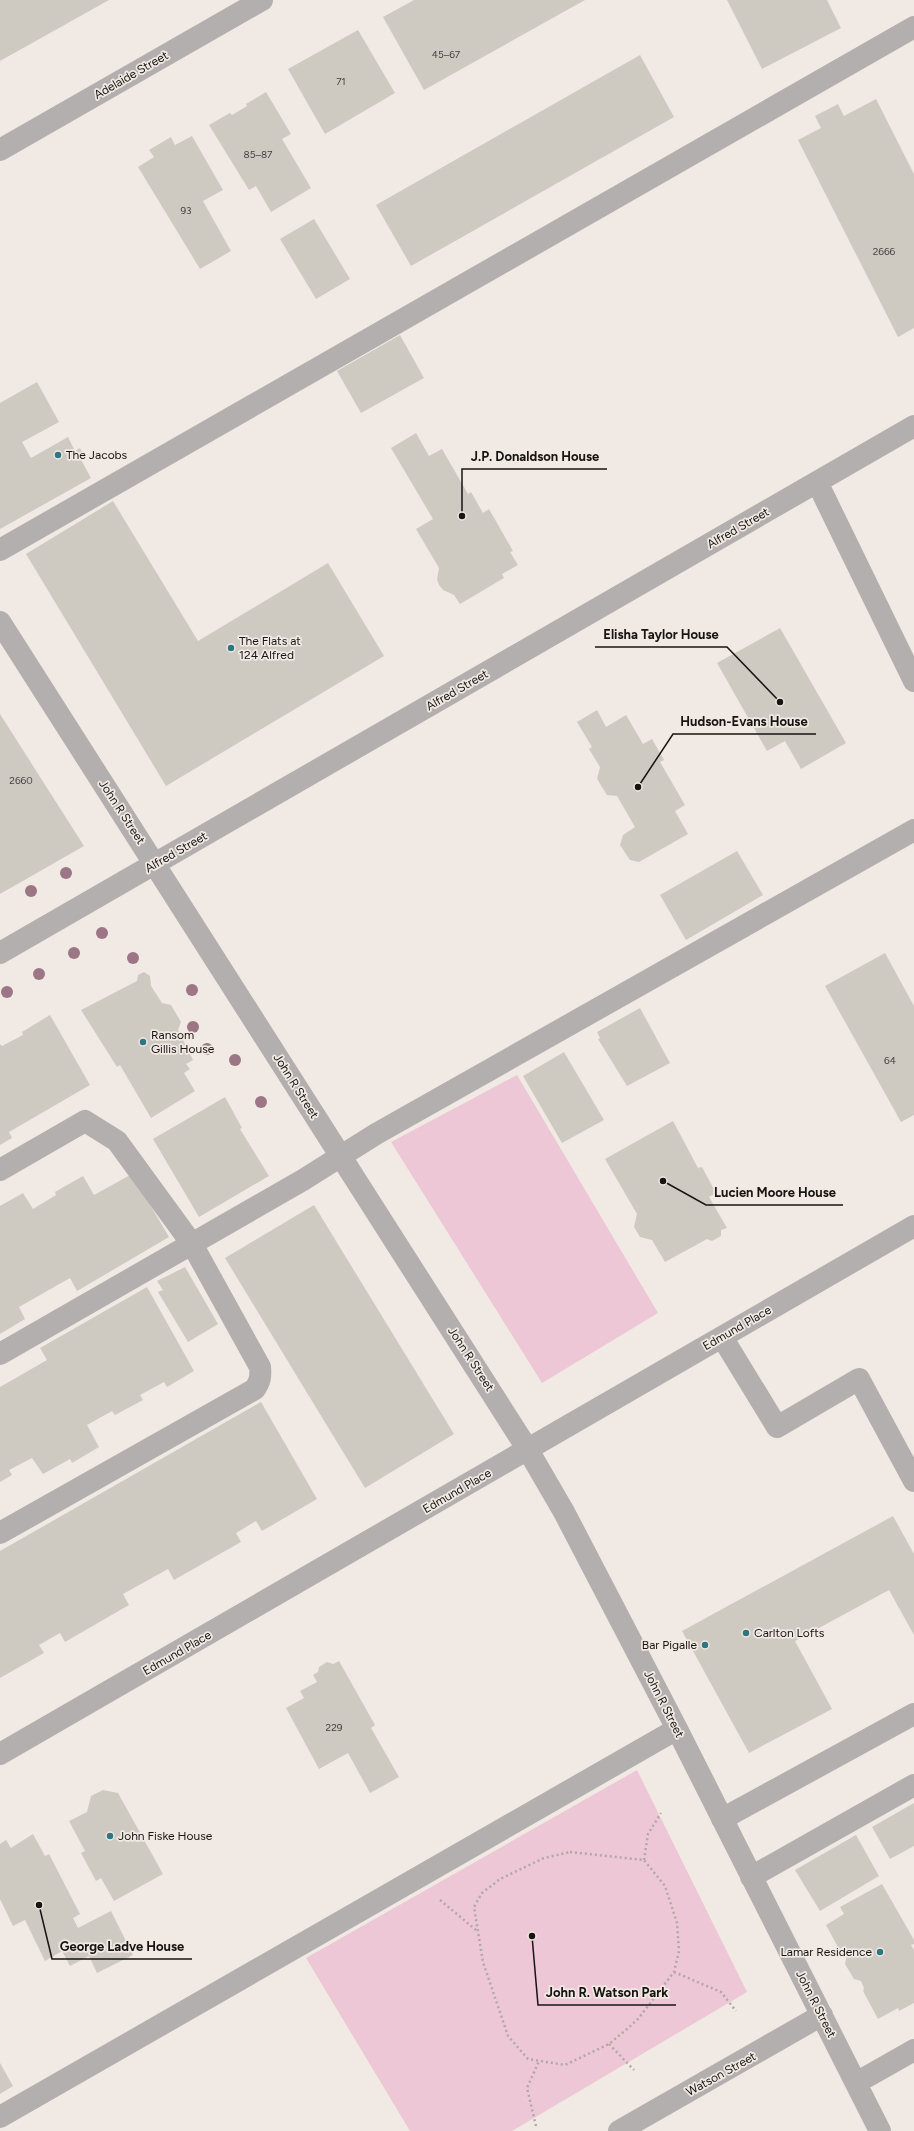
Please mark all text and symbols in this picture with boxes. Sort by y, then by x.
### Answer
street label: Adelaide Street [91,48,171,102]
house number: 45–67 [432,48,461,61]
house number: 71 [336,75,346,88]
house number: 85–87 [244,148,273,161]
house number: 93 [180,204,192,217]
house number: 2666 [873,245,896,258]
callout: J.P. Donaldson House [462,444,607,469]
place label: The Jacobs [66,448,128,462]
text: J.P. Donaldson House [471,449,599,464]
marker: The Jacobs [53,450,63,460]
street label: Alfred Street [704,504,772,551]
callout: Elisha Taylor House [595,622,727,647]
text: Elisha Taylor House [603,627,719,642]
place label: The Flats at 124 Alfred [239,634,301,662]
marker: The Flats at 124 Alfred [226,643,236,653]
street label: Alfred Street [423,666,491,713]
callout: Hudson-Evans House [673,709,816,734]
text: Hudson-Evans House [680,714,808,729]
house number: 2660 [9,774,33,787]
street label: John R Street [96,777,148,847]
street label: Alfred Street [142,828,210,875]
place label: Ransom Gillis House [151,1028,215,1056]
marker: Ransom Gillis House [138,1037,148,1047]
street label: John R Street [271,1051,322,1121]
house number: 64 [884,1054,896,1067]
callout: Lucien Moore House [706,1180,843,1205]
text: Lucien Moore House [714,1185,836,1200]
street label: Edmund Place [700,1303,774,1353]
street label: John R Street [445,1324,497,1394]
street label: Edmund Place [420,1466,494,1516]
place label: Carlton Lofts [754,1626,825,1640]
street label: Edmund Place [140,1628,214,1678]
marker: Carlton Lofts [741,1628,751,1638]
place label: Bar Pigalle [642,1638,697,1652]
marker: Bar Pigalle [700,1640,710,1650]
street label: John R Street [641,1668,687,1740]
house number: 229 [326,1721,343,1734]
place label: John Fiske House [118,1829,213,1843]
marker: John Fiske House [105,1831,115,1841]
callout: George Ladve House [52,1934,192,1959]
text: George Ladve House [60,1939,184,1954]
place label: Lamar Residence [781,1945,872,1959]
marker: Lamar Residence [875,1947,885,1957]
street label: John R Street [793,1968,839,2040]
callout: John R. Watson Park [538,1980,676,2005]
text: John R. Watson Park [546,1985,668,2000]
street label: Watson Street [684,2049,759,2099]

